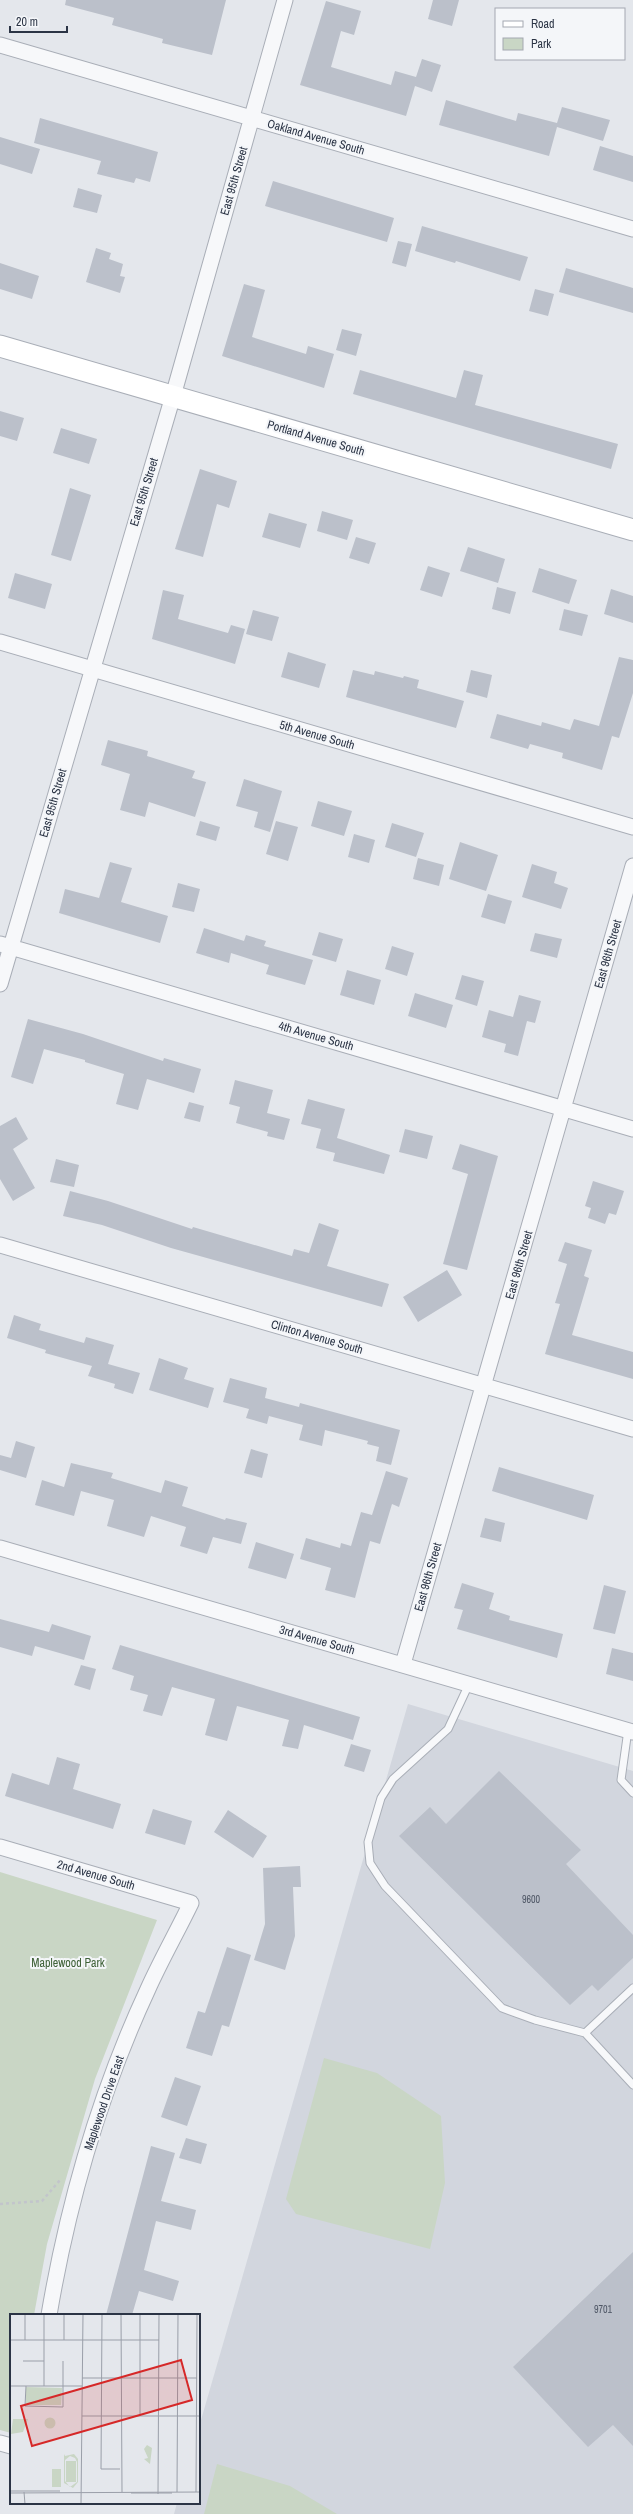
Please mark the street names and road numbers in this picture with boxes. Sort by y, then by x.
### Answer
street label: Oakland Avenue South [265,115,367,159]
street label: East 95th Street [217,145,251,217]
street label: Portland Avenue South [265,416,367,460]
street label: East 95th Street [126,456,162,528]
street label: 5th Avenue South [278,717,356,753]
street label: East 95th Street [36,767,70,839]
street label: East 96th Street [591,918,625,990]
street label: 4th Avenue South [277,1018,355,1054]
street label: East 96th Street [502,1229,536,1301]
street label: Clinton Avenue South [269,1316,365,1358]
street label: East 96th Street [411,1541,445,1613]
street label: 3rd Avenue South [277,1622,357,1658]
street label: 2nd Avenue South [55,1856,137,1894]
street label: Maplewood Drive East [80,2053,128,2152]

